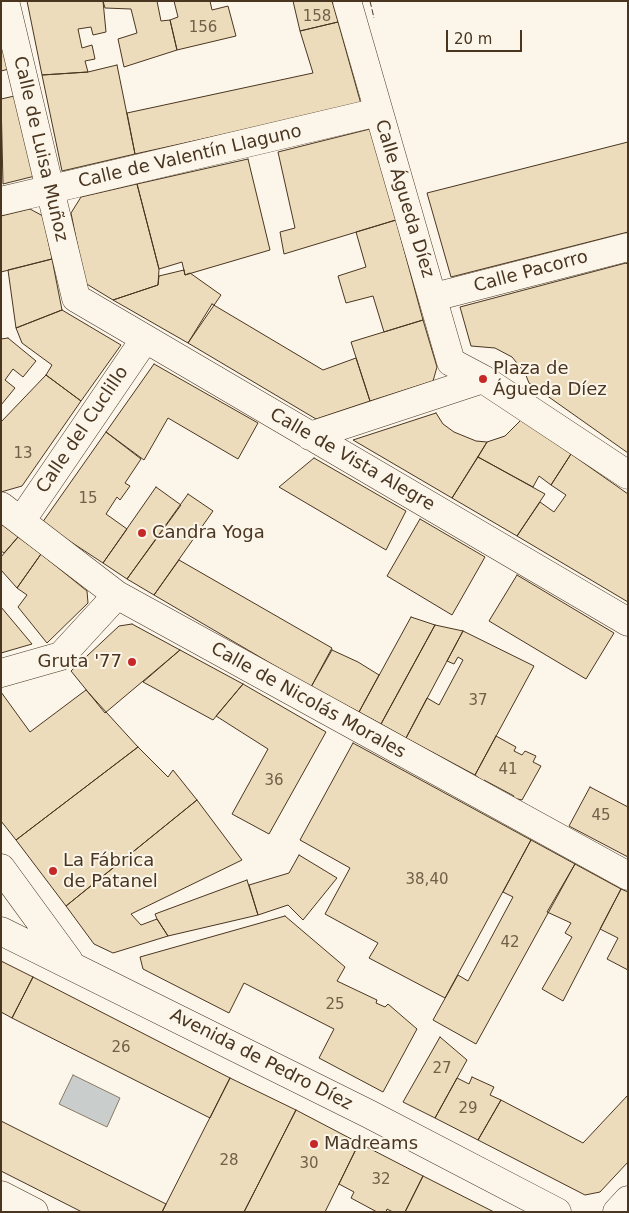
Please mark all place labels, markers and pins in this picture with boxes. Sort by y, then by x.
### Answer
place label: Plaza de Águeda Díez [493,358,607,400]
marker: Plaza de Águeda Díez [477,373,489,385]
place label: Candra Yoga [152,522,265,544]
marker: Candra Yoga [136,527,148,539]
place label: Gruta '77 [38,651,122,673]
marker: Gruta '77 [126,656,138,668]
place label: La Fábrica de Patanel [63,850,158,892]
marker: La Fábrica de Patanel [47,865,59,877]
place label: Madreams [324,1133,418,1155]
marker: Madreams [308,1138,320,1150]

